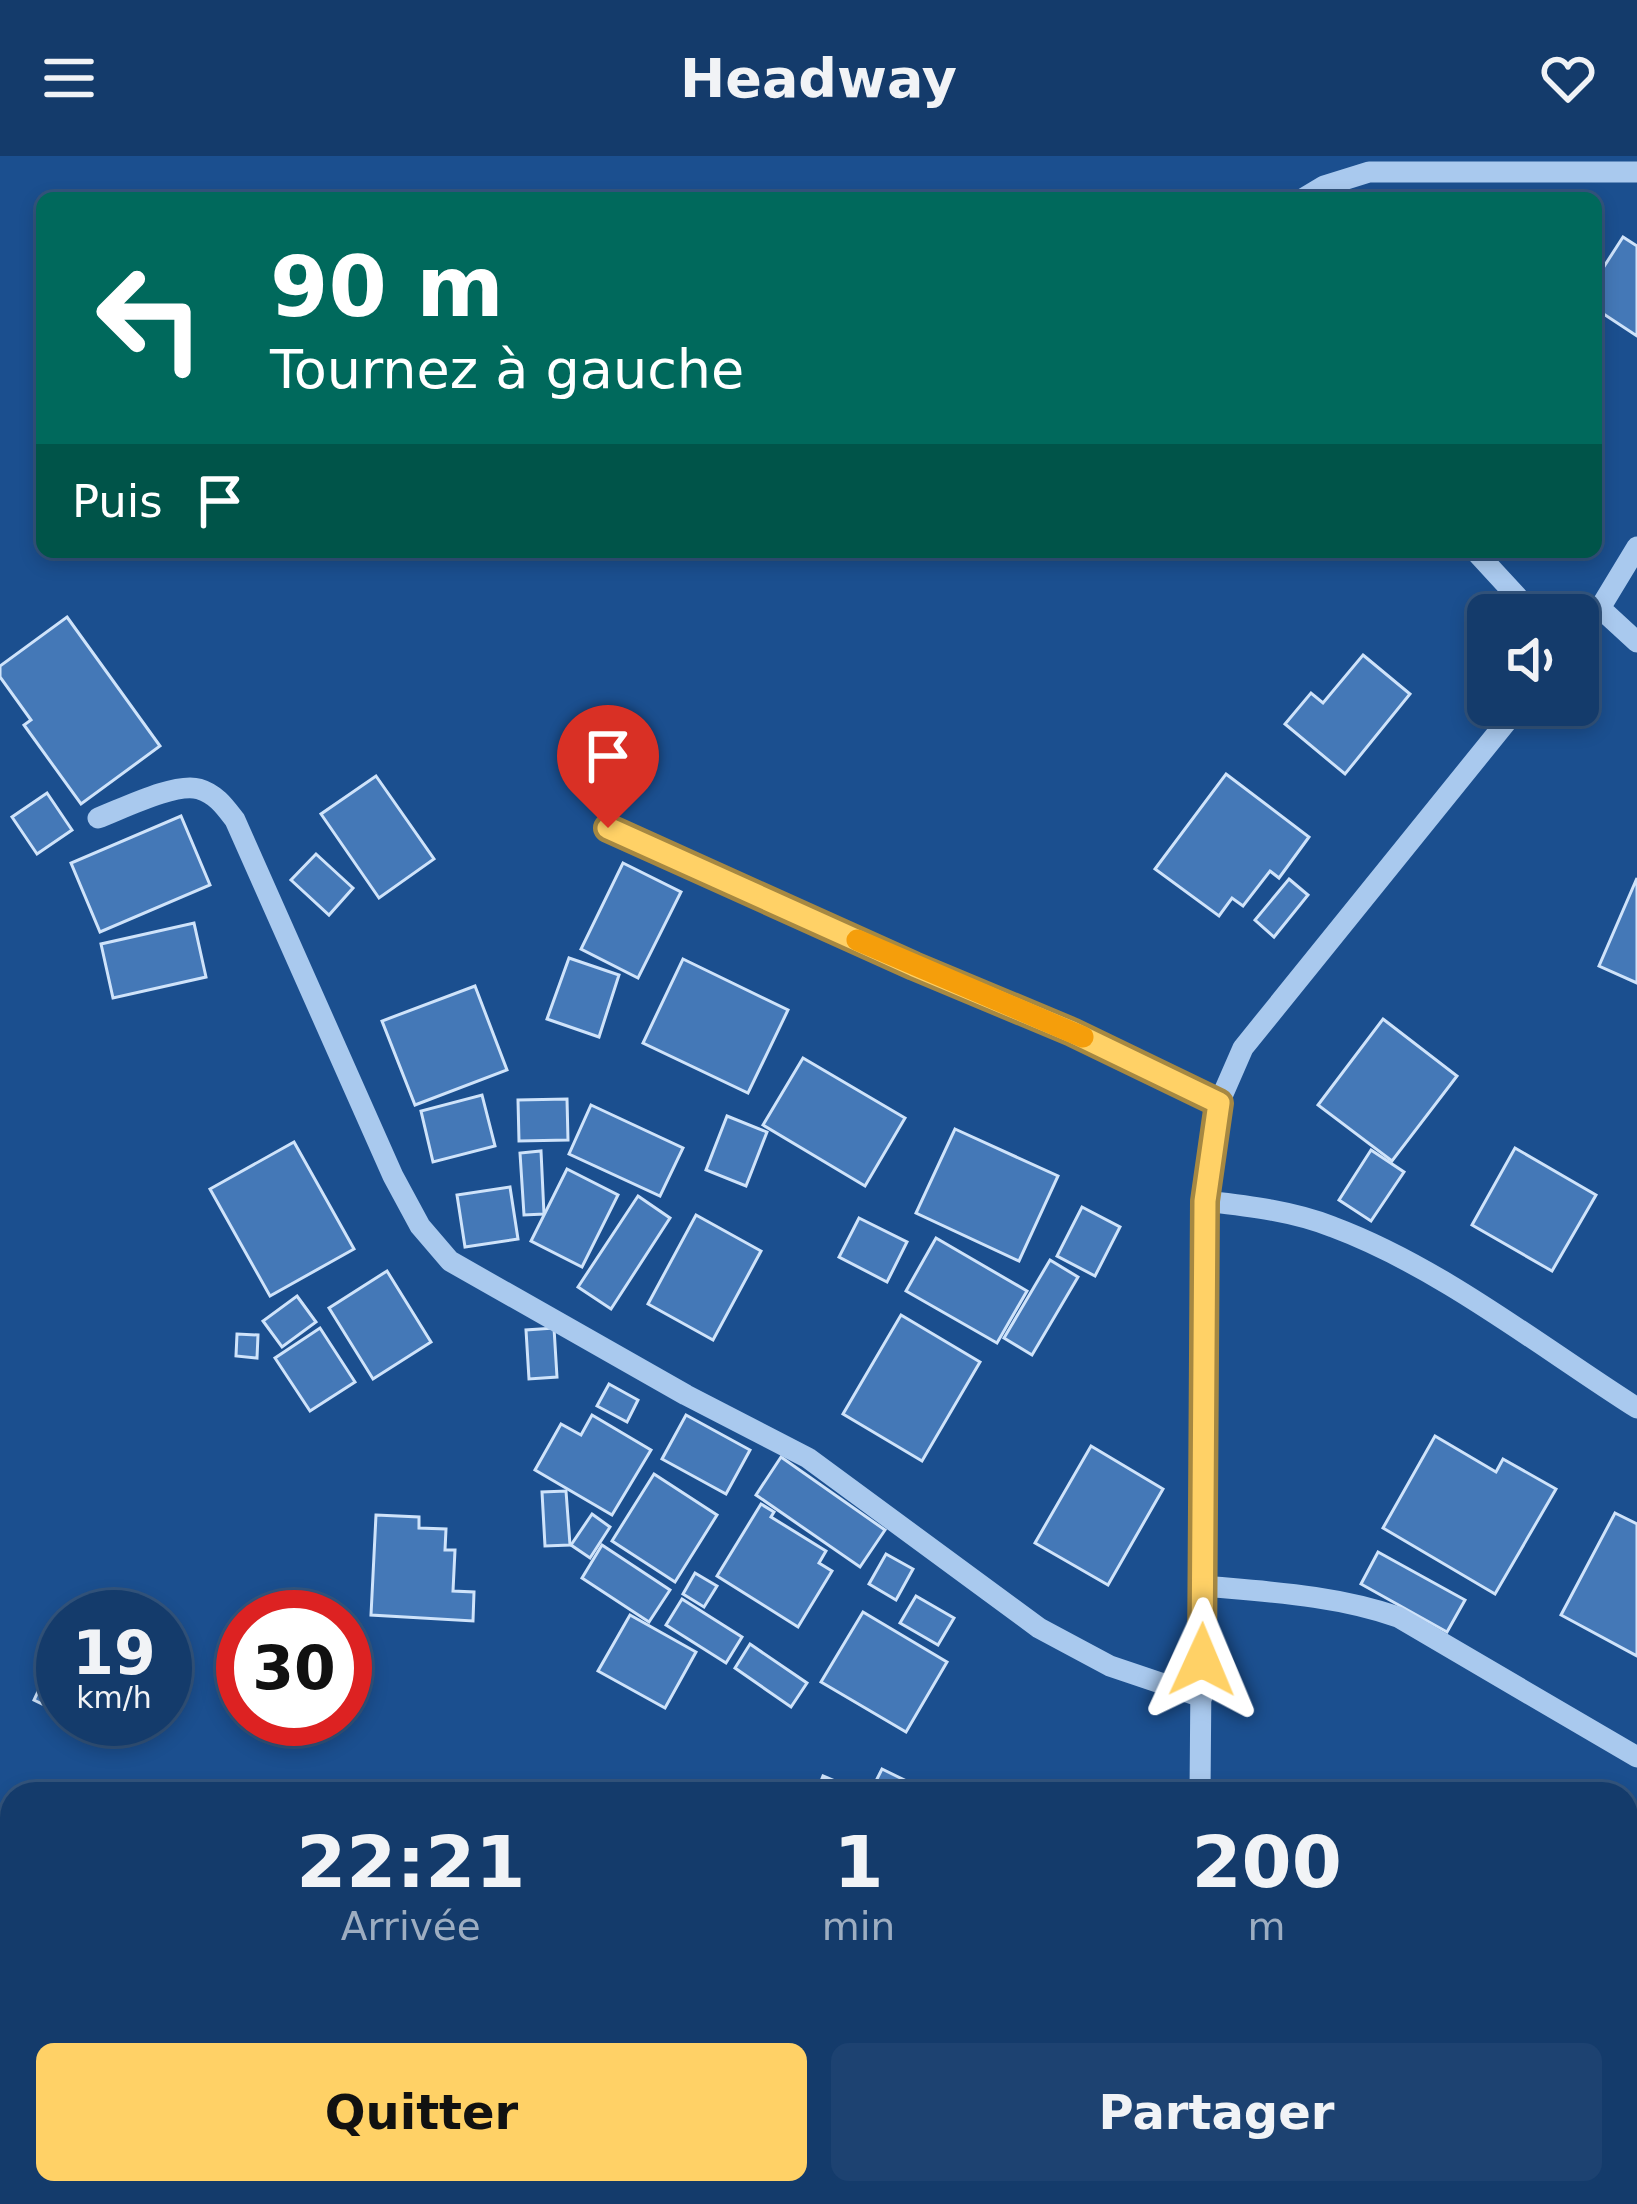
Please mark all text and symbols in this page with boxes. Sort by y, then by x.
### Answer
icon: menu [36,45,102,111]
icon: heart [1535,45,1601,111]
text: Headway [680,47,957,110]
text: 90 m [270,238,504,336]
icon: left [72,240,228,396]
text: Tournez à gauche [270,338,744,401]
icon: arrive [187,468,253,534]
text: Puis [72,475,163,528]
map controls [1467,594,1599,726]
button: sound [1467,594,1599,726]
pin [557,705,659,828]
icon: arrive [575,723,641,789]
speed limit sign: 30 [216,1590,372,1746]
position arrow [1139,1597,1265,1723]
text: 19 [72,1618,156,1688]
text: km/h [76,1680,152,1715]
text: 22:21 [296,1820,525,1904]
text: 1 [833,1820,883,1904]
text: 200 [1191,1820,1342,1904]
text: Arrivée [341,1904,481,1949]
text: min [822,1904,895,1949]
text: m [1248,1904,1286,1949]
button: Quitter [36,2043,807,2181]
button: Partager [831,2043,1602,2181]

